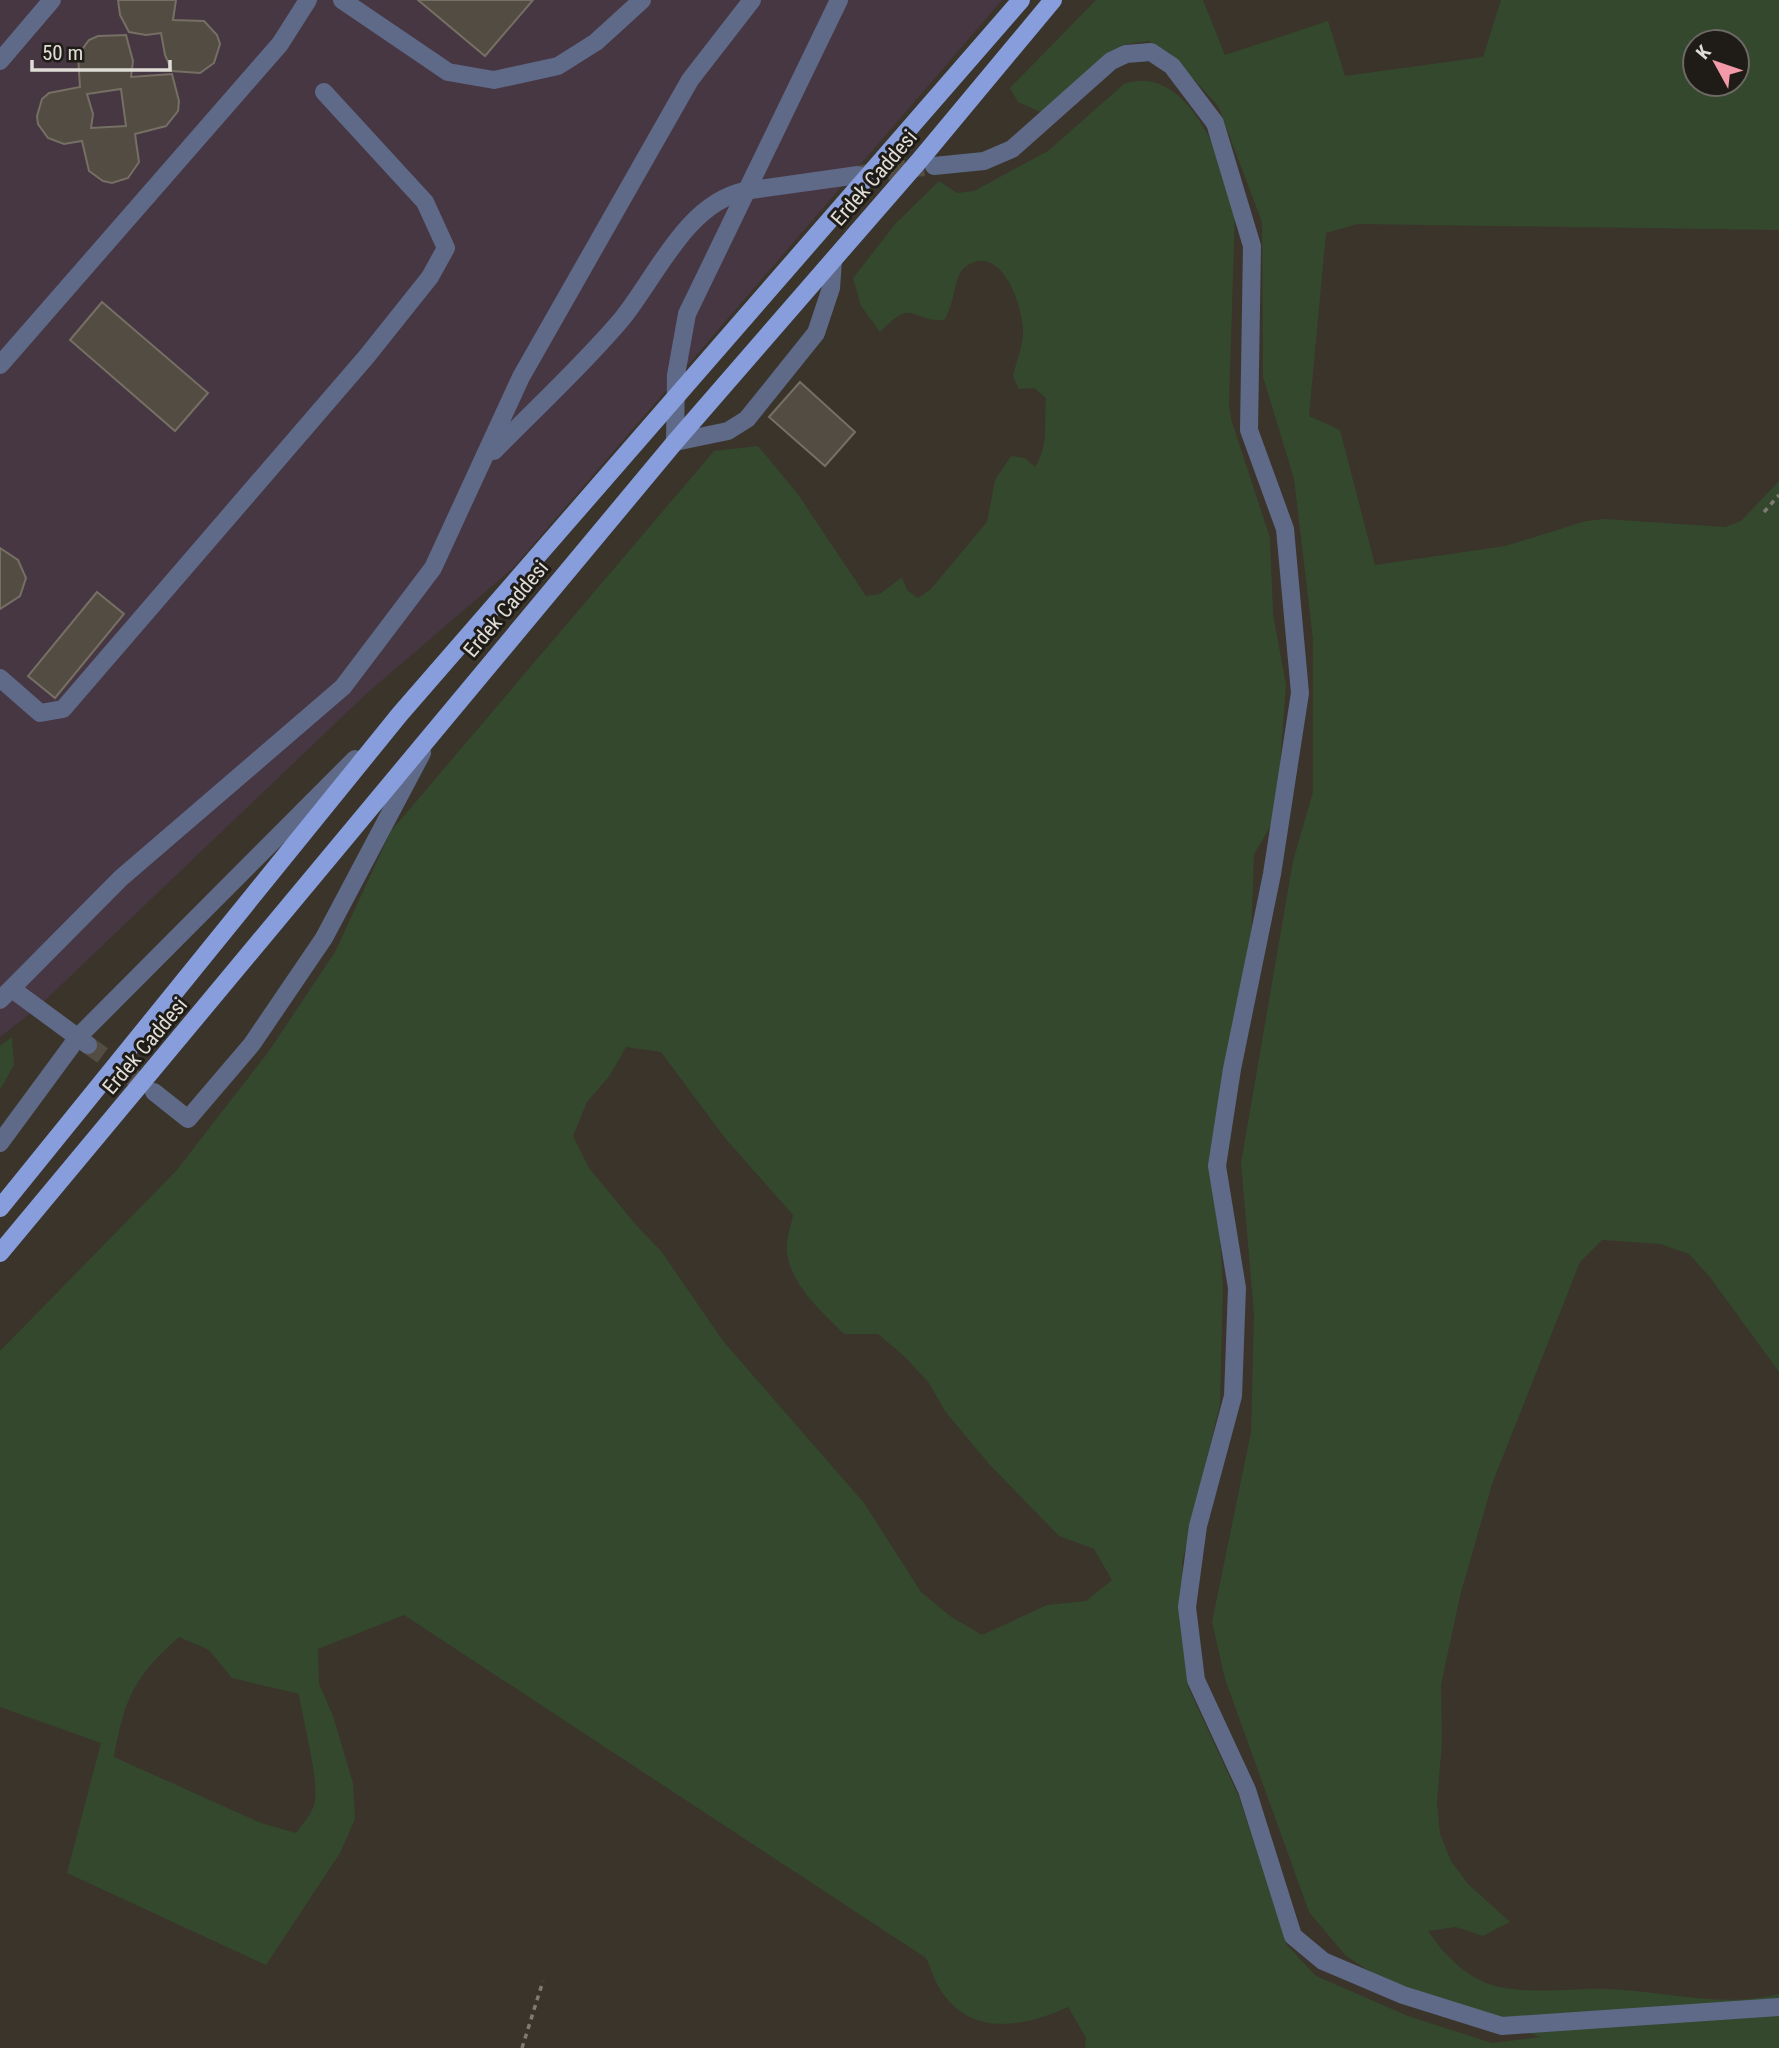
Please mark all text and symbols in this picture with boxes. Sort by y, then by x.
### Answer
scale bar [32,28,170,72]
north arrow [1681,28,1751,98]
text: 50 m [42,41,83,65]
text: K [1691,41,1716,64]
street label: Erdek Caddesi [826,126,922,230]
street label: Erdek Caddesi [459,556,553,662]
street label: Erdek Caddesi [98,993,192,1099]

